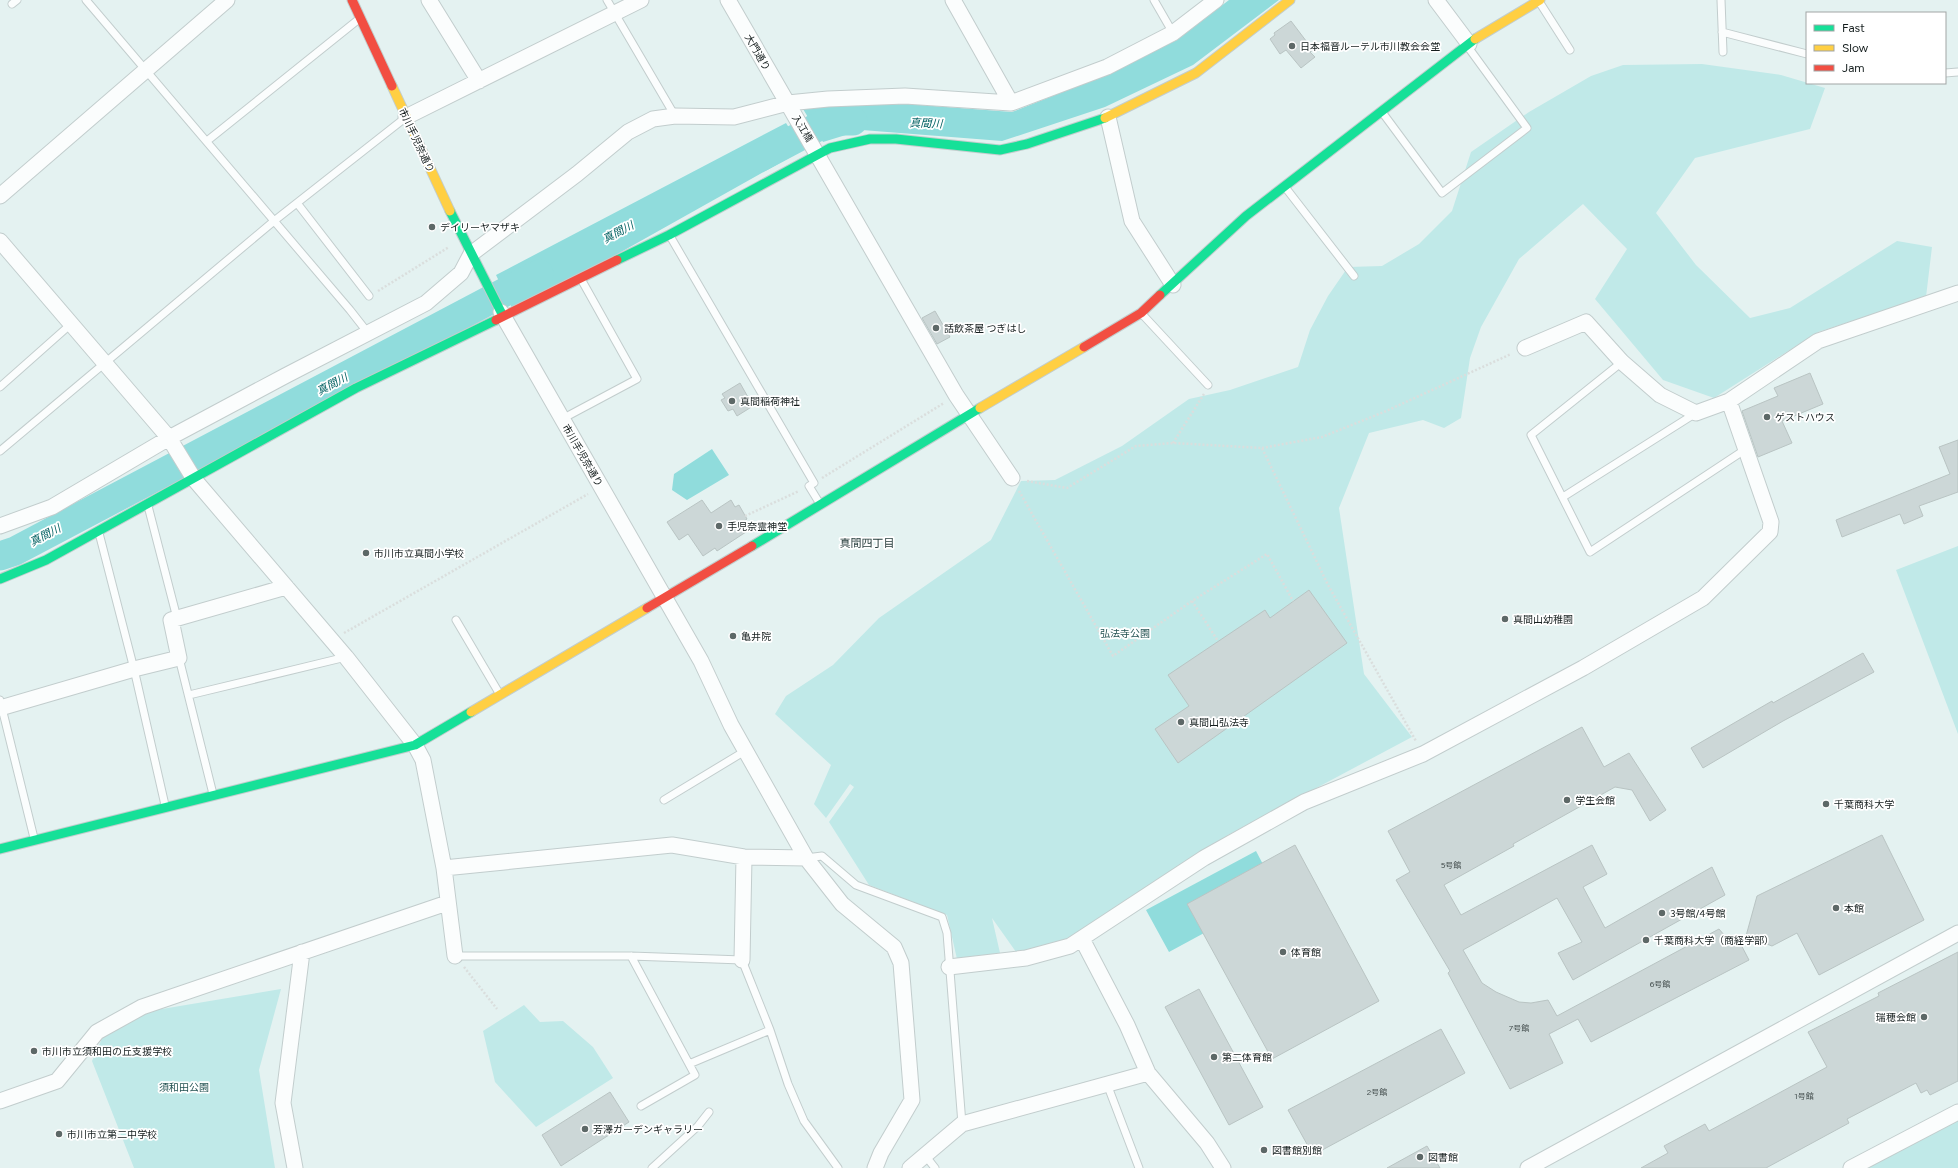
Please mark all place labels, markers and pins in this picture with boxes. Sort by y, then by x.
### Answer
place label: 日本福音ルーテル市川教会会堂 [1300,40,1440,53]
marker: 日本福音ルーテル市川教会会堂 [1287,41,1297,51]
place label: デイリーヤマザキ [440,221,520,234]
marker: デイリーヤマザキ [427,222,437,232]
place label: 話飲茶屋 つぎはし [944,322,1026,335]
marker: 話飲茶屋 つぎはし [931,323,941,333]
place label: 真間稲荷神社 [740,395,800,408]
marker: 真間稲荷神社 [727,396,737,406]
place label: ゲストハウス [1775,411,1835,424]
marker: ゲストハウス [1762,412,1772,422]
place label: 手児奈霊神堂 [727,520,787,533]
marker: 手児奈霊神堂 [714,521,724,531]
place label: 市川市立真間小学校 [374,547,464,560]
marker: 市川市立真間小学校 [361,548,371,558]
place label: 真間山幼稚園 [1513,613,1573,626]
marker: 真間山幼稚園 [1500,614,1510,624]
place label: 亀井院 [741,630,771,643]
marker: 亀井院 [728,631,738,641]
place label: 真間山弘法寺 [1189,716,1249,729]
marker: 真間山弘法寺 [1176,717,1186,727]
place label: 学生会館 [1575,794,1615,807]
marker: 学生会館 [1562,795,1572,805]
place label: 千葉商科大学 [1834,798,1894,811]
marker: 千葉商科大学 [1821,799,1831,809]
place label: 本館 [1844,902,1864,915]
marker: 本館 [1831,903,1841,913]
place label: 3号館/4号館 [1670,907,1726,920]
marker: 3号館/4号館 [1657,908,1667,918]
place label: 千葉商科大学（商経学部） [1654,934,1774,947]
marker: 千葉商科大学（商経学部） [1641,935,1651,945]
place label: 体育館 [1291,946,1321,959]
marker: 体育館 [1278,947,1288,957]
place label: 瑞穂会館 [1876,1011,1916,1024]
marker: 瑞穂会館 [1919,1012,1929,1022]
place label: 市川市立須和田の丘支援学校 [42,1045,172,1058]
marker: 市川市立須和田の丘支援学校 [29,1046,39,1056]
place label: 第二体育館 [1222,1051,1272,1064]
marker: 第二体育館 [1209,1052,1219,1062]
place label: 芳澤ガーデンギャラリー [593,1123,703,1136]
marker: 芳澤ガーデンギャラリー [580,1124,590,1134]
place label: 市川市立第二中学校 [67,1128,157,1141]
marker: 市川市立第二中学校 [54,1129,64,1139]
place label: 図書館別館 [1272,1144,1322,1157]
marker: 図書館別館 [1259,1145,1269,1155]
place label: 図書館 [1428,1151,1458,1164]
marker: 図書館 [1415,1152,1425,1162]

